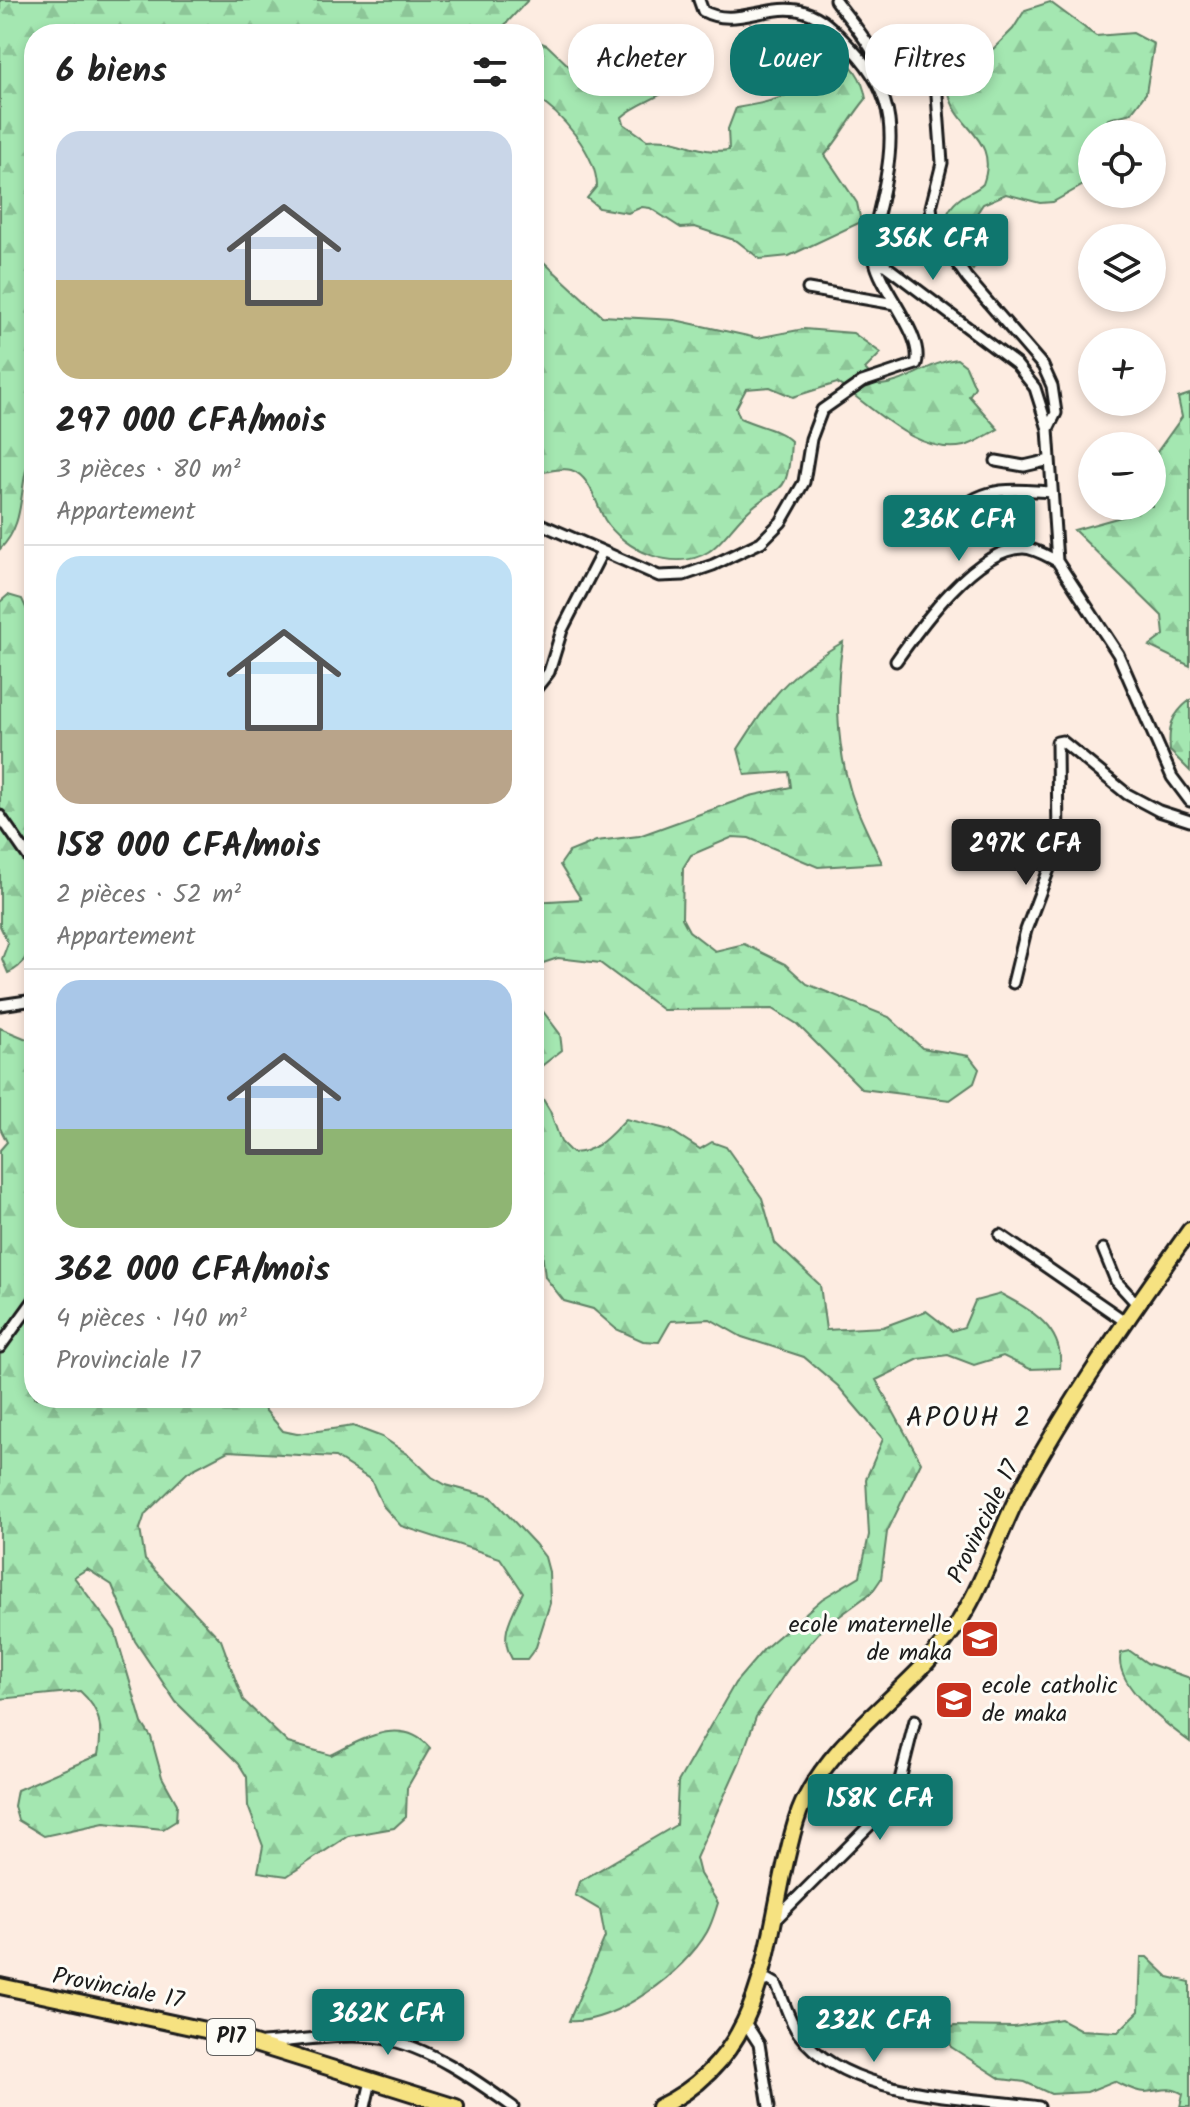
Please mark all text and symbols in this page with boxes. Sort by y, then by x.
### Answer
chip: Acheter [568,24,714,96]
chip: Louer [730,24,849,96]
chip: Filtres [865,24,994,96]
text: 6 biens [56,45,167,99]
icon: filters [468,50,512,94]
map controls [1078,120,1166,520]
button: locate [1078,120,1166,208]
icon: home [212,183,356,327]
pin: 356K CFA [850,214,1016,282]
text: 356K CFA [876,219,990,261]
button: layers [1078,224,1166,312]
button: + [1078,328,1166,416]
text: 297 000 CFA/mois [56,395,326,449]
button: − [1078,432,1166,520]
text: 3 pièces · 80 m² [56,449,240,491]
text: Appartement [56,491,196,533]
pin: 236K CFA [876,495,1042,563]
text: 236K CFA [901,500,1017,542]
icon: home [212,608,356,752]
pin: 297K CFA [943,819,1109,887]
text: 158 000 CFA/mois [56,820,321,874]
text: 297K CFA [970,824,1082,866]
text: 2 pièces · 52 m² [56,874,241,916]
text: Appartement [56,916,196,958]
icon: home [212,1032,356,1176]
text: 362 000 CFA/mois [56,1244,330,1298]
text: 4 pièces · 140 m² [56,1298,247,1340]
text: Provinciale 17 [56,1340,200,1382]
district label: APOUH 2 [906,1396,1032,1441]
street label: Provinciale 17 [937,1453,1031,1590]
place label: ecole maternelle de maka [789,1606,952,1673]
school or university icon: ecole maternelle de maka [959,1618,1001,1660]
place label: ecole catholic de maka [982,1667,1118,1734]
school or university icon: ecole catholic de maka [933,1679,975,1721]
pin: 158K CFA [797,1774,963,1842]
text: 158K CFA [826,1779,934,1821]
street label: Provinciale 17 [49,1957,188,2021]
pin: 362K CFA [305,1989,471,2057]
text: 362K CFA [330,1994,446,2036]
pin: 232K CFA [791,1996,957,2064]
text: 232K CFA [816,2001,932,2043]
road number: P17 [207,2019,255,2055]

